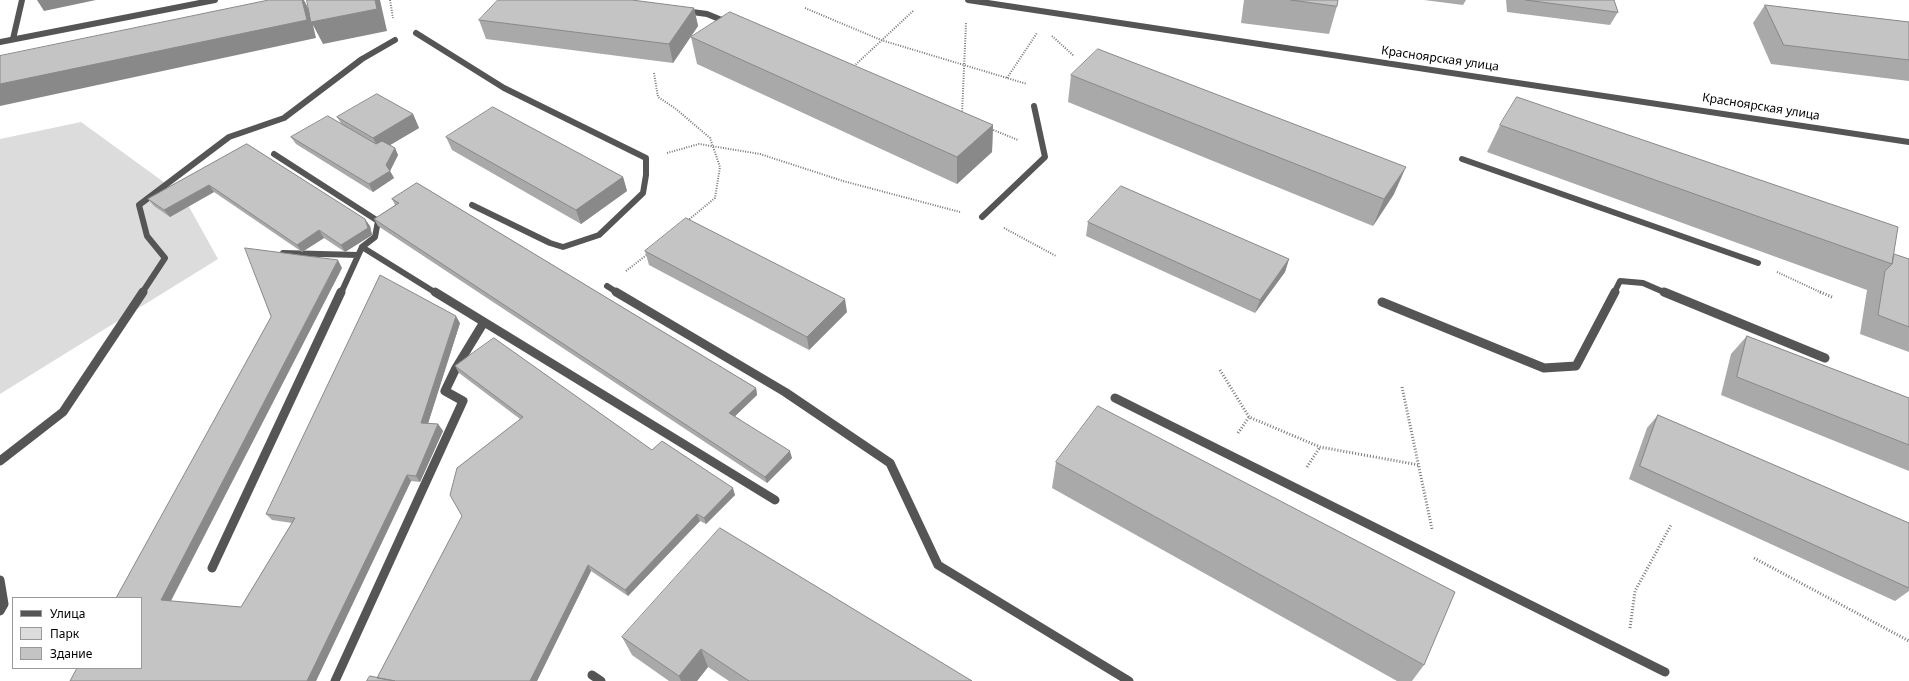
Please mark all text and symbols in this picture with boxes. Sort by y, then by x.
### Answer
street label: Красноярская улица [1380,44,1500,74]
street label: Красноярская улица [1701,91,1821,123]
legend [12,597,142,669]
text: Улица [50,605,85,622]
text: Парк [50,625,79,642]
text: Здание [50,645,92,662]

